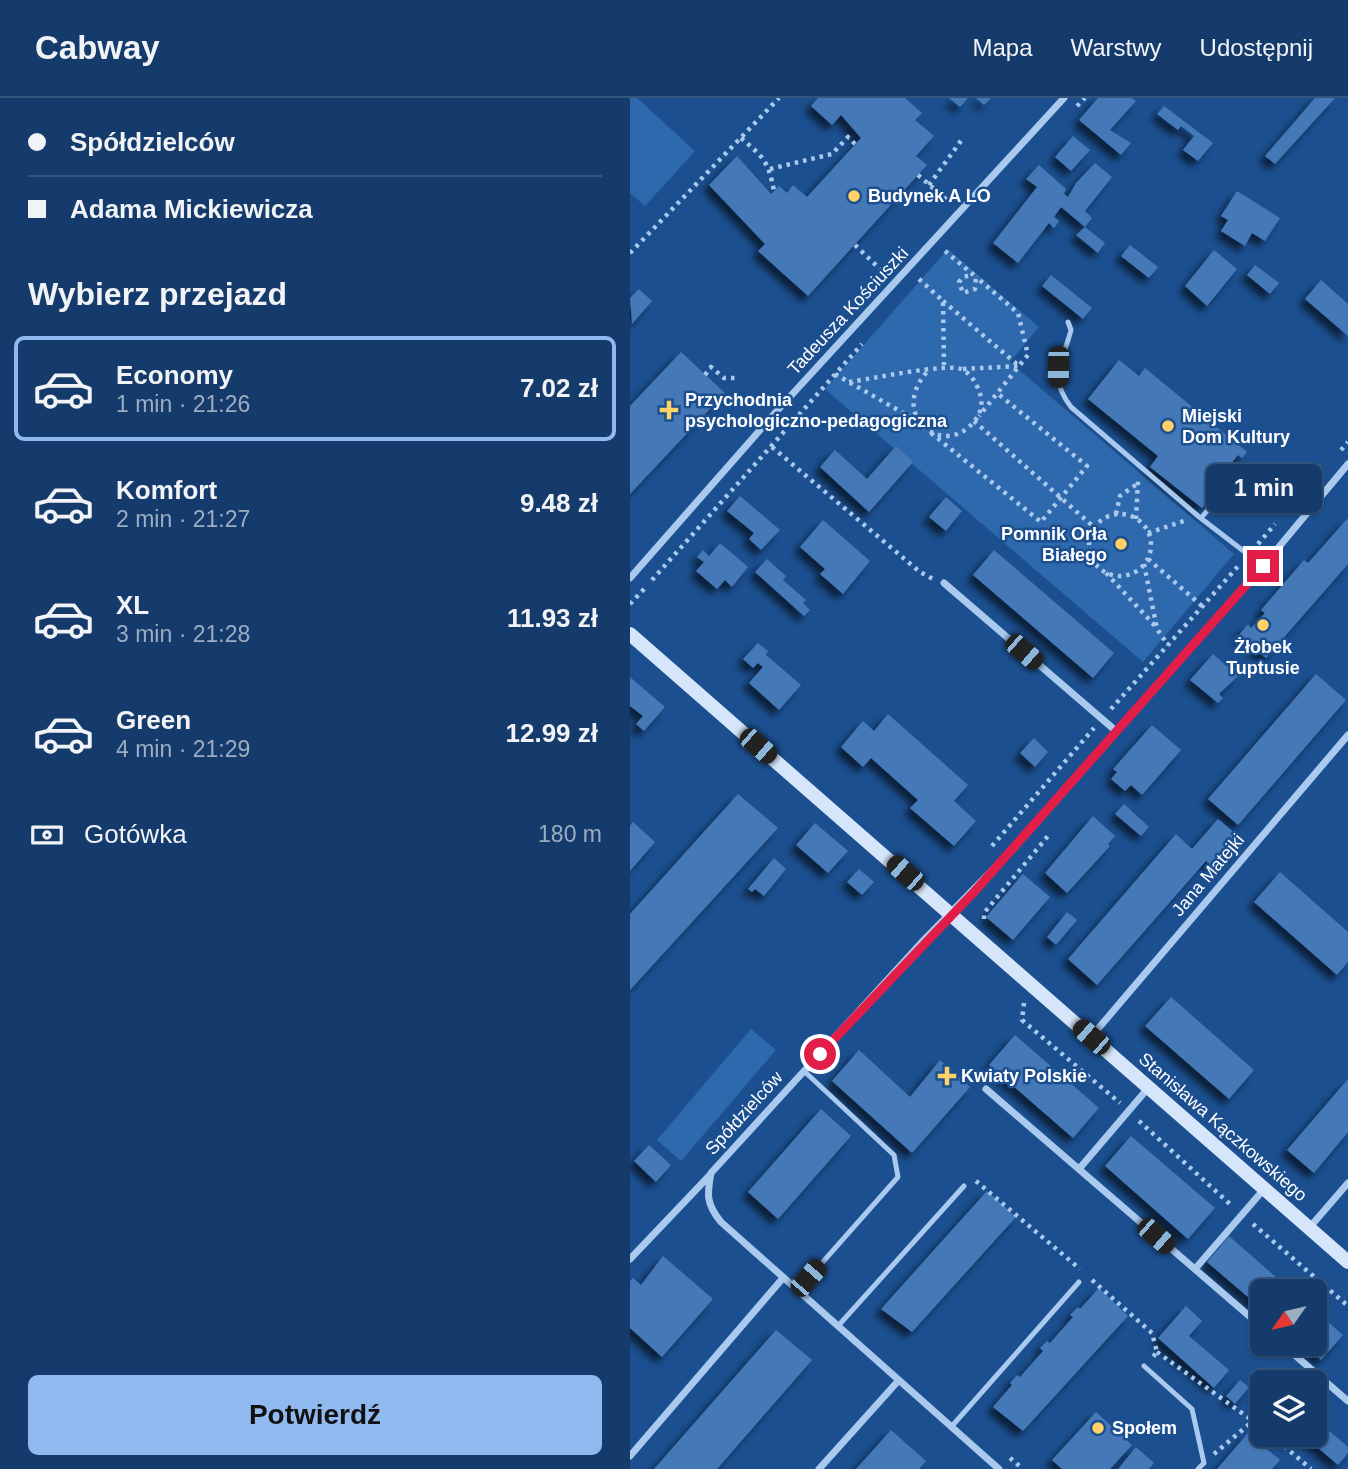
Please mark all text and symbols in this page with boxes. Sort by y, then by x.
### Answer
text: Cabway [35,29,160,66]
text: Mapa [972,34,1032,61]
text: Warstwy [1070,34,1162,61]
text: Udostępnij [1200,34,1313,61]
text: Spółdzielców [70,127,235,157]
place label: Budynek A LO [868,186,991,206]
marker: Budynek A LO [846,188,862,204]
text: Adama Mickiewicza [70,194,313,224]
street label: Tadeusza Kościuszki [784,243,912,379]
text: Wybierz przejazd [28,276,287,312]
car [1048,346,1069,388]
icon: car [32,357,95,420]
text: Economy [116,360,233,390]
text: 7.02 zł [520,373,598,403]
place label: Przychodnia psychologiczno-pedagogiczna [685,390,948,431]
text: 1 min · 21:26 [116,391,250,417]
marker: Przychodnia psychologiczno-pedagogiczna [659,400,679,420]
place label: Miejski Dom Kultury [1182,406,1290,447]
marker: Miejski Dom Kultury [1160,418,1176,434]
callout: 1 min [1205,464,1321,514]
icon: car [32,472,95,535]
text: Komfort [116,475,217,505]
text: 1 min [1234,475,1294,501]
text: 9.48 zł [520,488,598,518]
text: 2 min · 21:27 [116,506,250,532]
place label: Pomnik Orła Białego [1001,524,1108,565]
marker: Pomnik Orła Białego [1113,536,1129,552]
route end [1247,550,1279,582]
icon: car [32,587,95,650]
text: XL [116,590,149,620]
text: 11.93 zł [507,603,598,633]
marker: Żłobek Tuptusie [1255,617,1271,633]
text: 3 min · 21:28 [116,621,250,647]
car [1002,630,1047,674]
place label: Żłobek Tuptusie [1226,637,1300,678]
icon: car [32,702,95,765]
text: Green [116,705,191,735]
text: 12.99 zł [505,718,598,748]
car [736,724,781,768]
text: 4 min · 21:29 [116,736,250,762]
icon: cash [28,816,66,854]
text: Gotówka [84,819,187,849]
text: 180 m [538,821,602,847]
street label: Jana Matejki [1168,830,1248,920]
car [883,851,928,895]
car [1069,1015,1114,1059]
route start [804,1038,836,1070]
street label: Stanisława Kączkowskiego [1135,1049,1311,1205]
place label: Kwiaty Polskie [961,1066,1087,1086]
street label: Spółdzielców [701,1067,787,1159]
marker: Kwiaty Polskie [939,1068,955,1084]
car [1134,1214,1179,1258]
car [787,1255,830,1301]
north arrow [1250,1279,1326,1356]
map controls [1250,1279,1327,1447]
button: layers [1250,1370,1327,1447]
button: Potwierdź [28,1375,602,1455]
place label: Społem [1112,1418,1177,1438]
marker: Społem [1090,1420,1106,1436]

